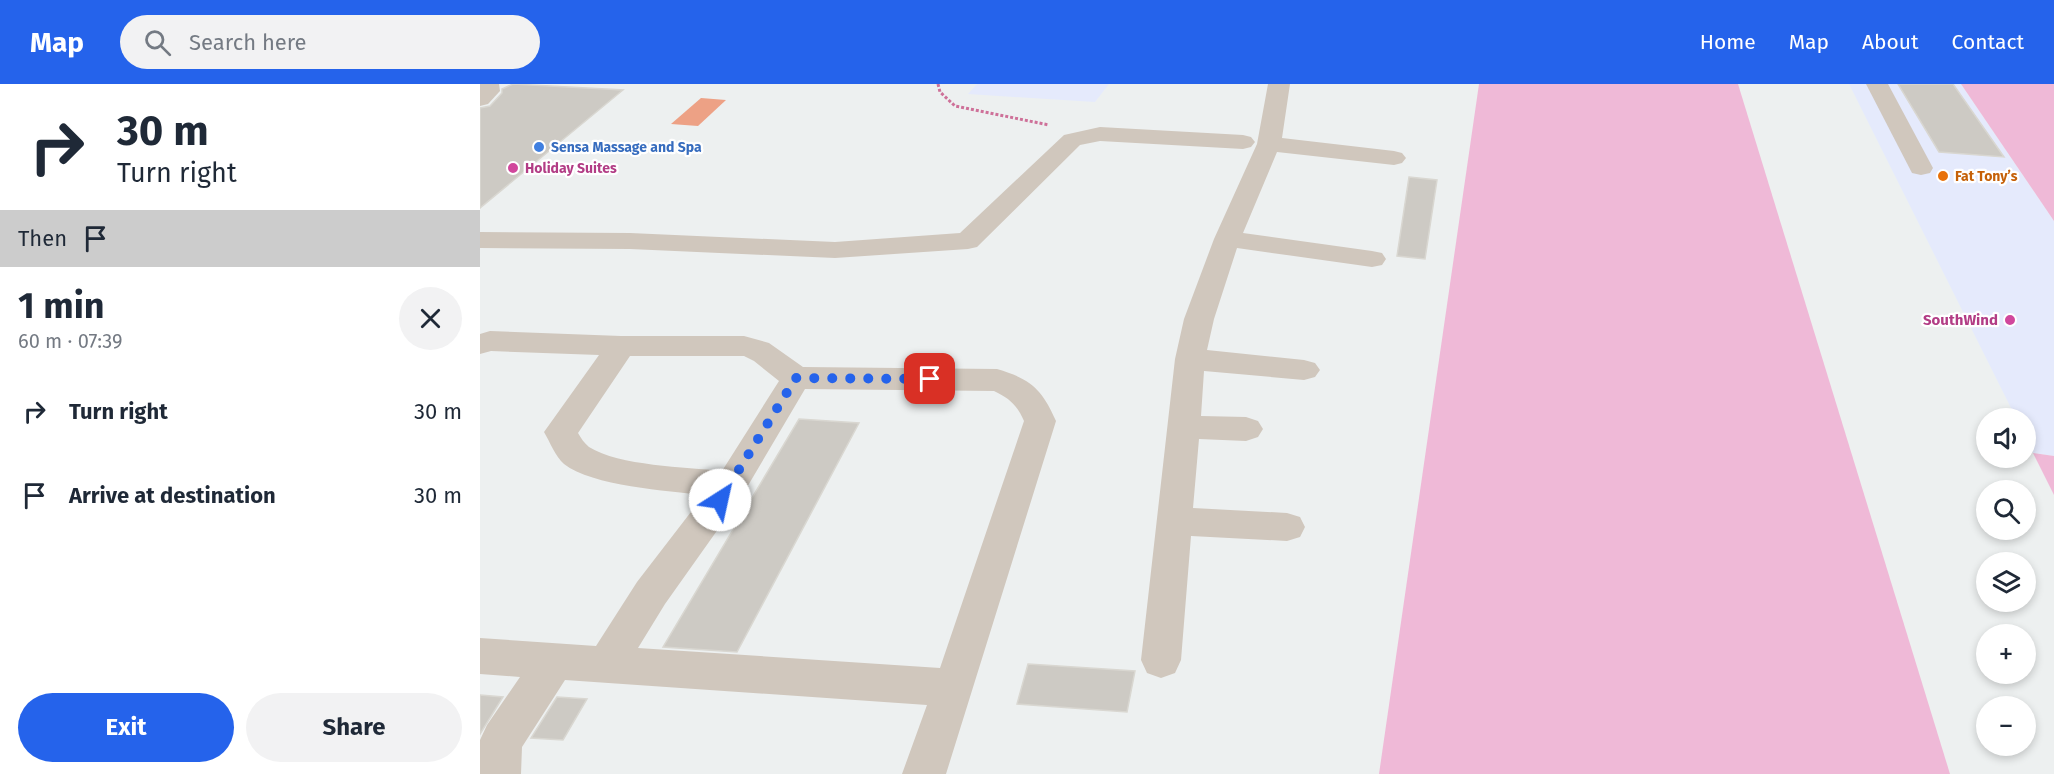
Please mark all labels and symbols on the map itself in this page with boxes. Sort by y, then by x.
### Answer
place label: Sensa Massage and Spa [551,139,702,156]
marker: Sensa Massage and Spa [532,140,546,154]
place label: Holiday Suites [525,160,617,177]
marker: Holiday Suites [506,161,520,175]
place label: Fat Tony’s [1955,168,2018,185]
marker: Fat Tony’s [1936,169,1950,183]
place label: SouthWind [1923,311,1998,329]
marker: SouthWind [2003,313,2017,327]
pin [904,353,955,404]
position arrow [688,468,752,532]

